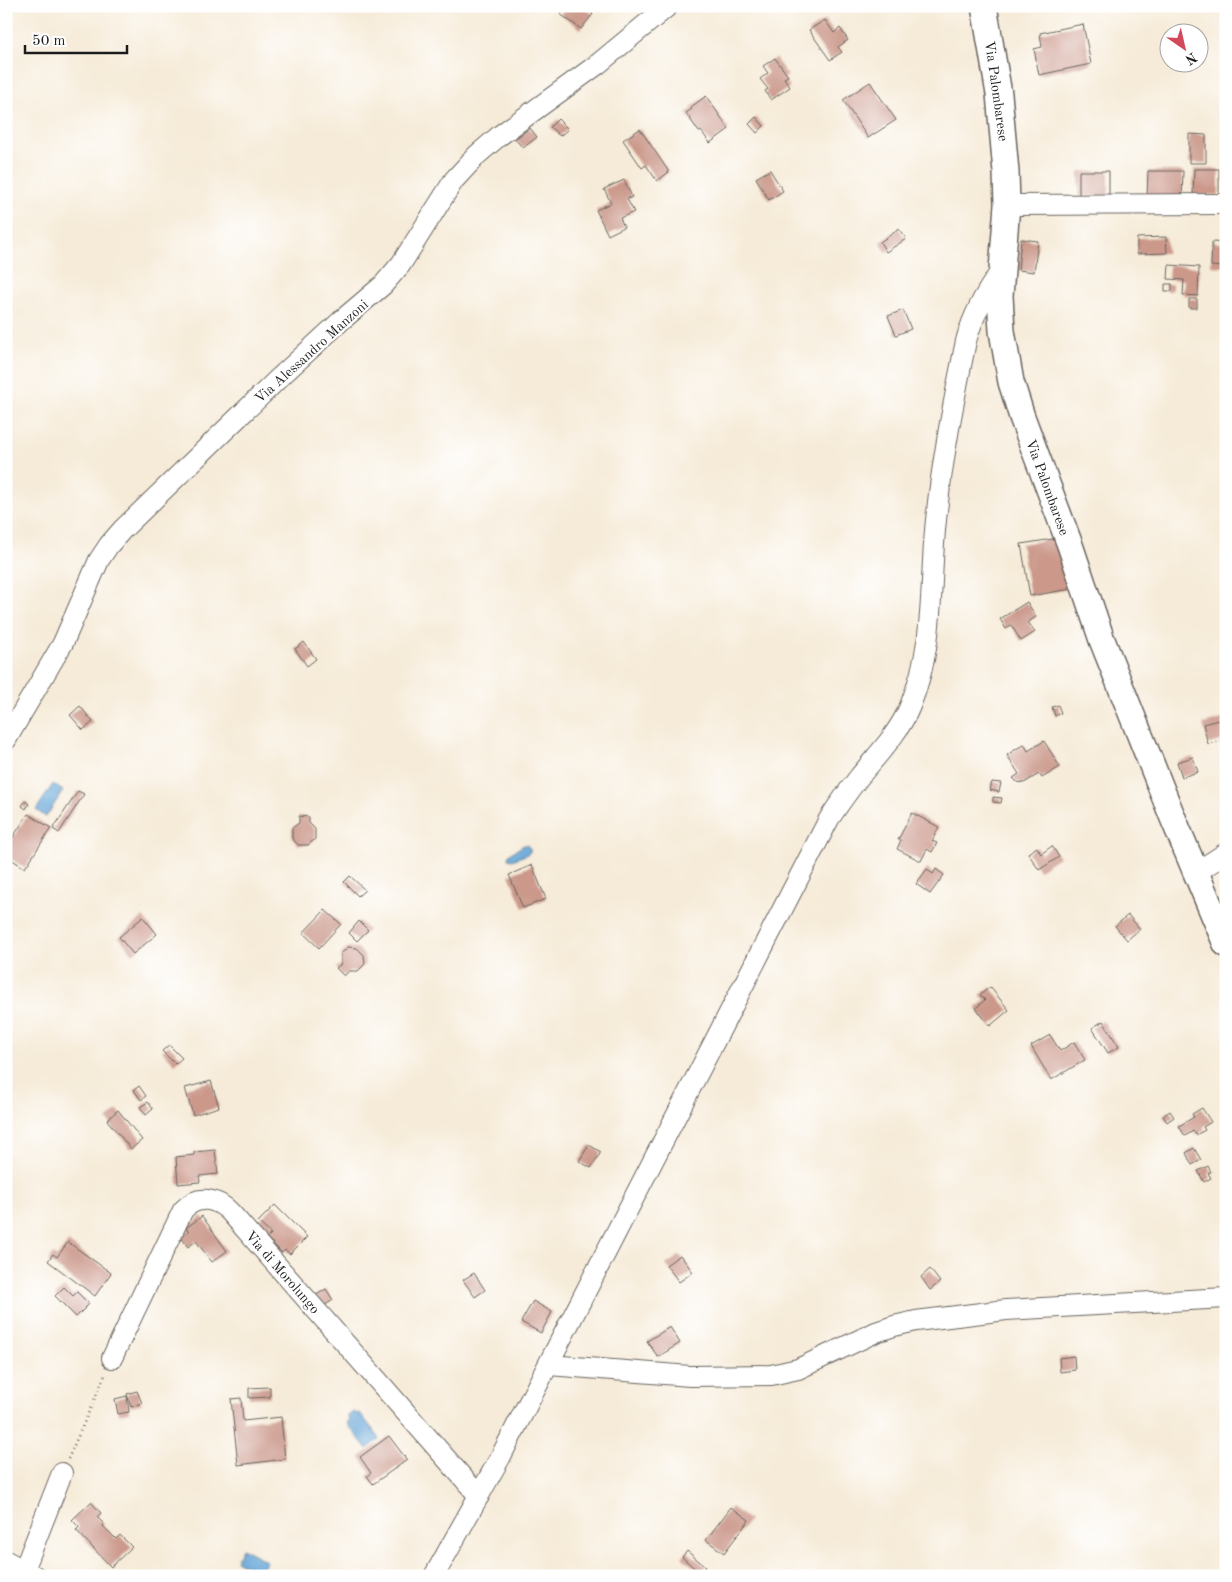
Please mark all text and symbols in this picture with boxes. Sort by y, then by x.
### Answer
scale bar [25,22,128,54]
north arrow [1160,22,1210,72]
text: 50 m [32,34,66,49]
street label: Via Palombarese [982,40,1010,142]
text: N [1182,49,1199,67]
street label: Via Alessandro Manzoni [252,297,371,406]
street label: Via Palombarese [1023,437,1071,537]
street label: Via di Morolungo [243,1229,322,1317]

